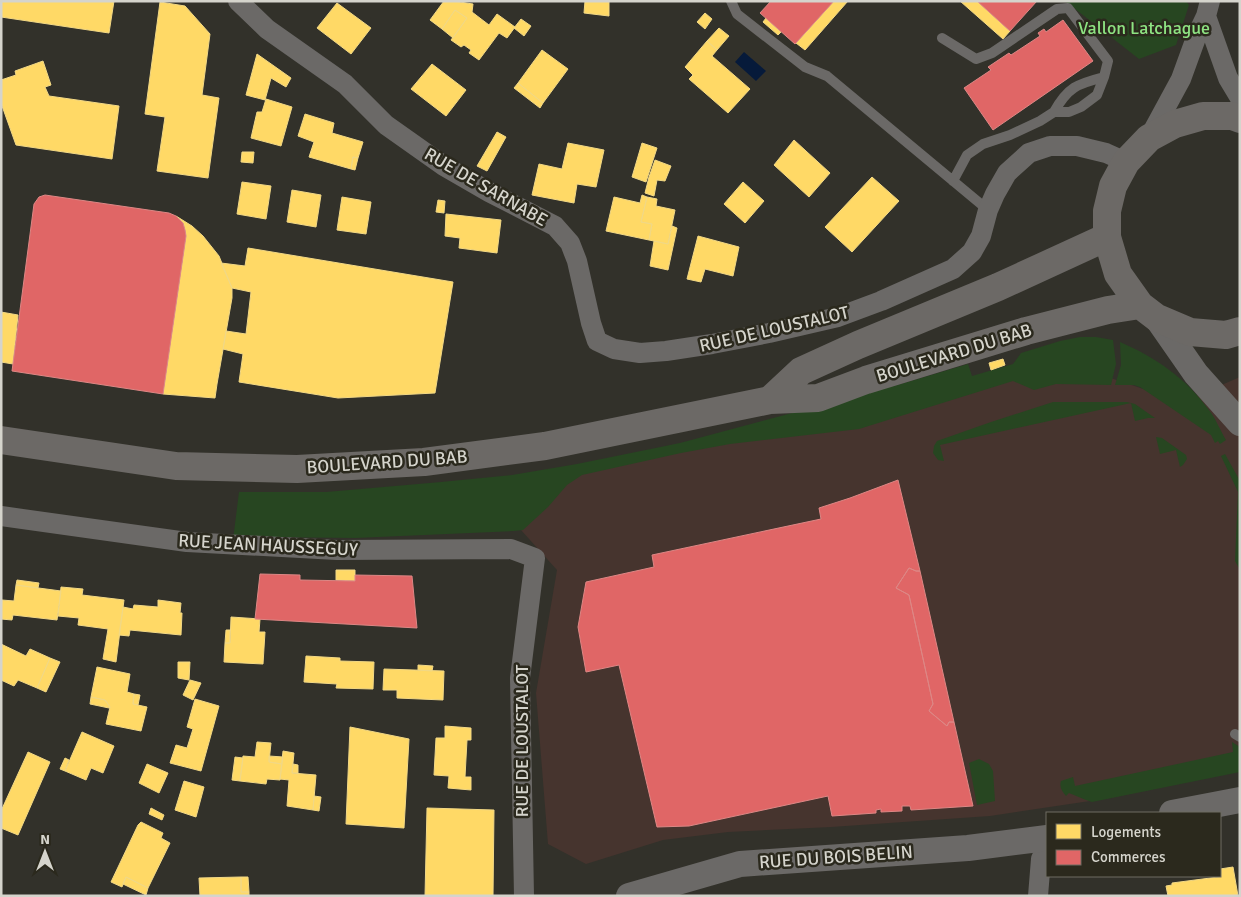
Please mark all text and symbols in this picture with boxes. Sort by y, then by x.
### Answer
park label: Vallon Latchague [1078,17,1210,39]
street label: RUE DE SARNABE [420,143,552,231]
street label: RUE DE LOUSTALOT [697,301,851,357]
street label: BOULEVARD DU BAB [874,319,1034,387]
street label: BOULEVARD DU BAB [306,445,468,479]
street label: RUE JEAN HAUSSEGUY [178,529,358,561]
street label: RUE DE LOUSTALOT [511,665,533,817]
legend [1046,812,1221,877]
text: Logements [1091,823,1162,841]
north arrow [20,827,70,877]
text: N [40,831,50,848]
street label: RUE DU BOIS BELIN [758,841,914,873]
text: Commerces [1091,848,1166,866]

